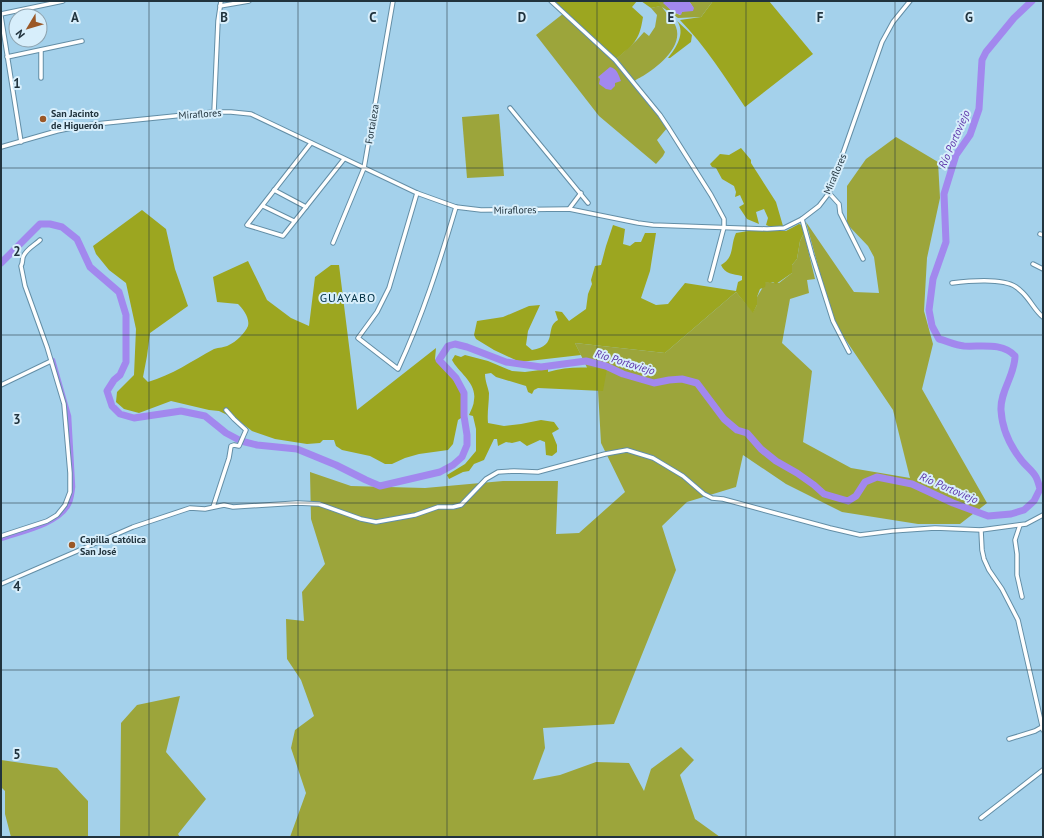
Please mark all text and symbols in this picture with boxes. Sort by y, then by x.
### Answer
north arrow [8,8,48,48]
text: A [71,9,79,26]
text: B [220,9,228,26]
text: C [369,9,377,26]
text: D [518,9,526,26]
text: E [668,9,675,26]
text: F [817,9,824,26]
text: G [965,9,973,26]
text: N [12,27,28,41]
text: 1 [13,75,21,92]
street label: Fortaleza [362,103,382,145]
street label: Miraflores [178,106,222,122]
place label: San Jacinto de Higuerón [51,107,103,132]
water label: Río Portoviejo [935,107,973,170]
marker: San Jacinto de Higuerón [38,114,48,124]
street label: Miraflores [821,152,849,196]
street label: Miraflores [493,203,537,217]
text: 2 [13,243,21,260]
district label: GUAYABO [320,290,376,305]
water label: Río Portoviejo [593,346,657,378]
text: 3 [13,411,21,428]
water label: Río Portoviejo [918,469,981,507]
place label: Capilla Católica San José [80,533,146,558]
marker: Capilla Católica San José [67,540,77,550]
text: 4 [13,578,21,595]
text: 5 [13,746,21,763]

